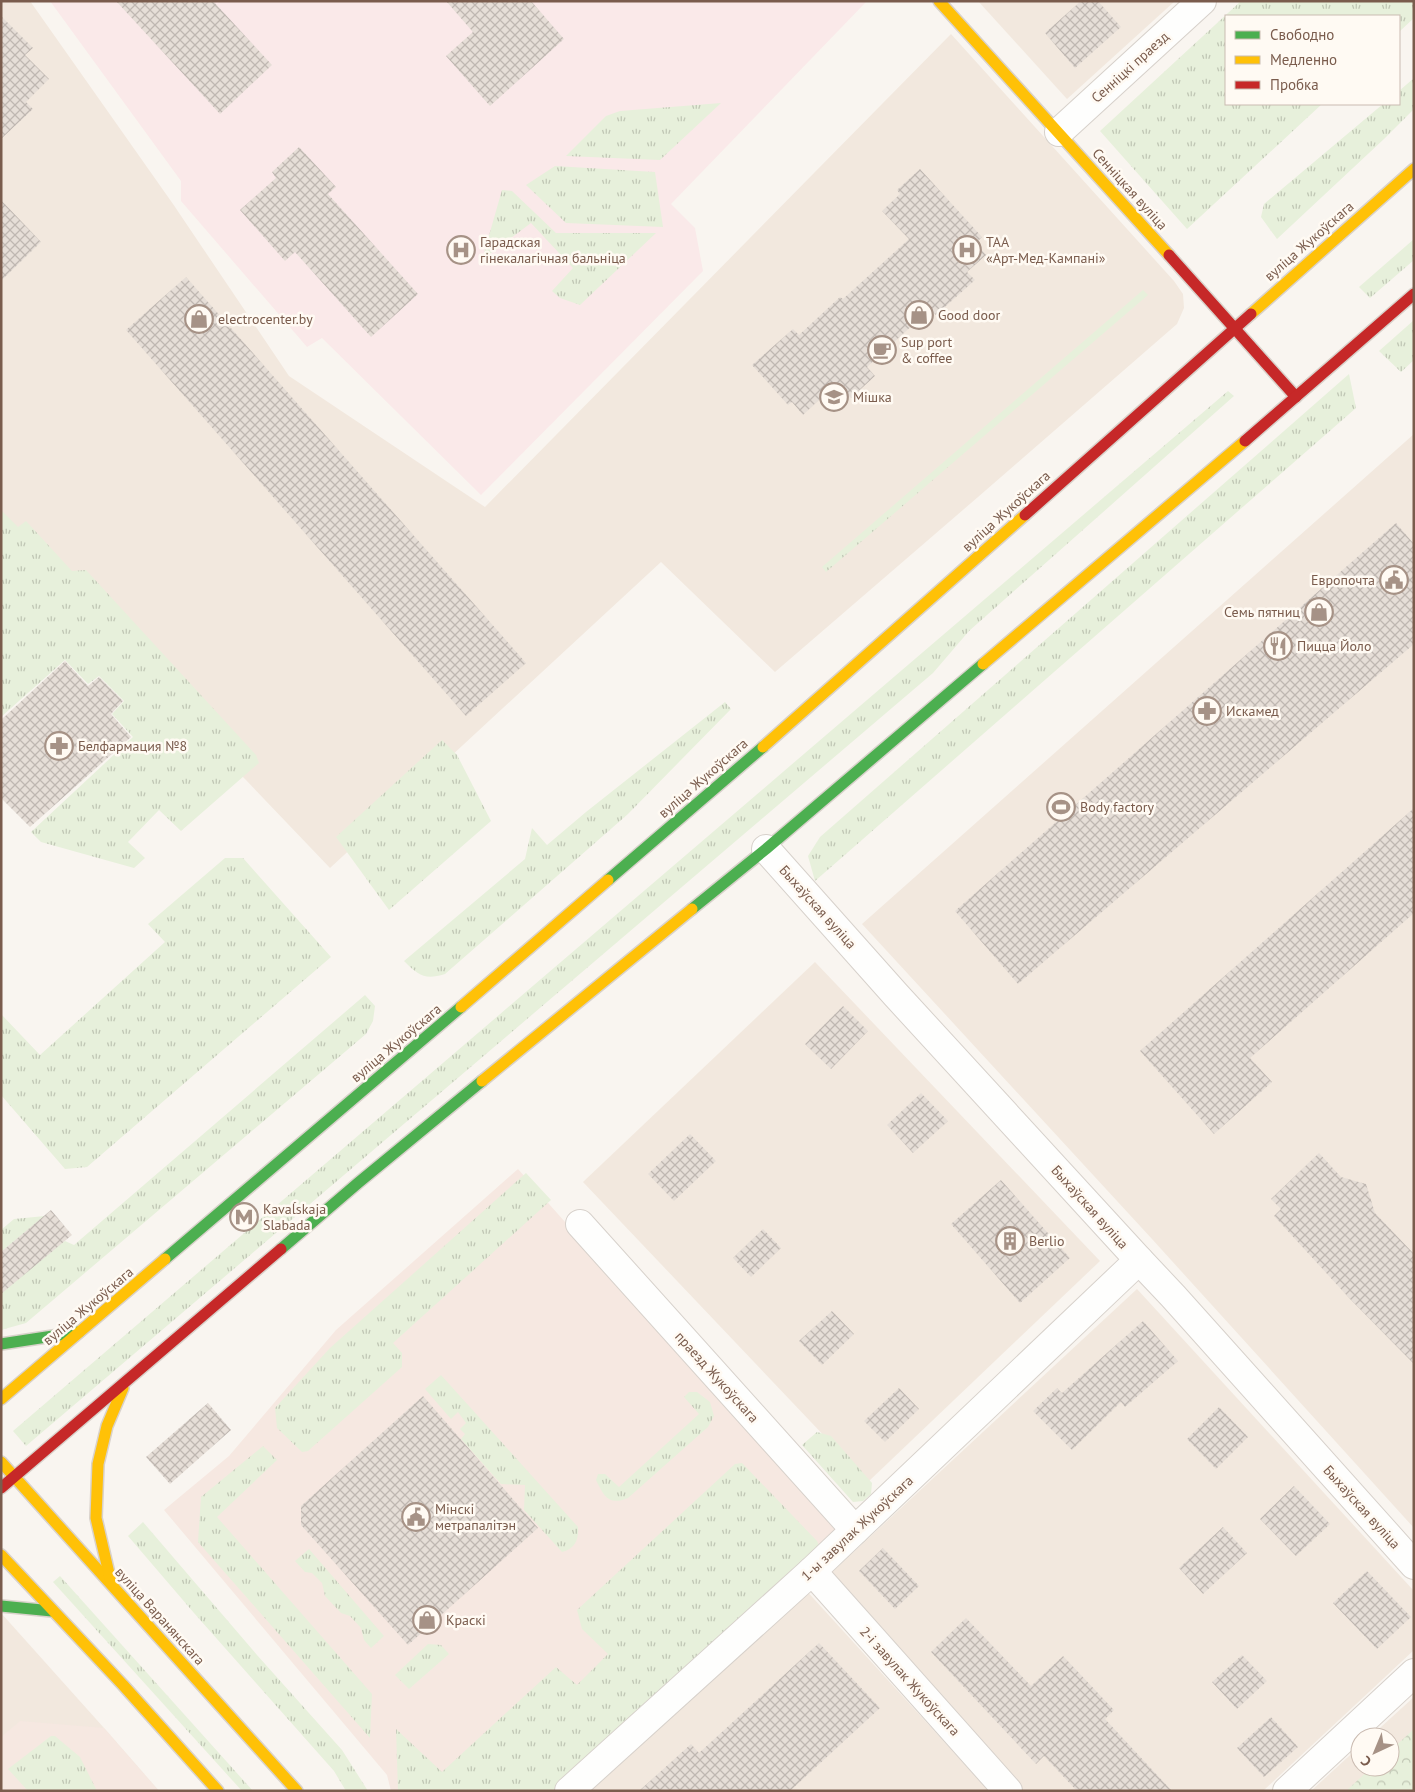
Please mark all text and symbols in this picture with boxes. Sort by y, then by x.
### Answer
legend [1225,15,1400,105]
text: Свободно [1270,25,1334,44]
street label: Сенніцкі праезд [1087,27,1173,107]
text: Медленно [1270,50,1337,69]
text: Пробка [1270,75,1319,94]
street label: Сенніцкая вуліца [1089,144,1171,234]
street label: вуліца Жукоўскага [1261,197,1357,285]
place label: Гарадская гінекалагічная бальніца [480,233,626,267]
place label: ТАА «Арт-Мед-Кампані» [986,233,1106,267]
hospital icon: Гарадская гінекалагічная бальніца [446,235,476,265]
hospital icon: ТАА «Арт-Мед-Кампані» [952,235,982,265]
shop icon: Good door [904,300,934,330]
shop icon: electrocenter.by [184,304,214,334]
place label: Good door [938,306,1000,324]
place label: electrocenter.by [218,310,313,328]
place label: Sup port & coffee [901,333,953,367]
cafe icon: Sup port & coffee [867,335,897,365]
school or university icon: Мішка [819,382,849,412]
place label: Мішка [853,388,892,406]
street label: вуліца Жукоўскага [958,467,1054,555]
public building icon: Европочта [1379,565,1409,595]
place label: Европочта [1311,571,1375,589]
shop icon: Семь пятниц [1304,597,1334,627]
place label: Семь пятниц [1224,603,1300,621]
restaurant icon: Пицца Йоло [1263,631,1293,661]
place label: Пицца Йоло [1297,637,1371,655]
pharmacy icon: Искамед [1192,696,1222,726]
place label: Искамед [1226,702,1279,720]
pharmacy icon: Белфармация №8 [44,731,74,761]
street label: вуліца Жукоўскага [655,734,751,822]
place label: Белфармация №8 [78,737,187,755]
sports icon: Body factory [1046,792,1076,822]
place label: Body factory [1080,798,1155,816]
street label: Быхаўская вуліца [776,861,860,953]
street label: вуліца Жукоўскага [347,1000,445,1086]
street label: Быхаўская вуліца [1048,1161,1132,1253]
place label: Kavaĺskaja Slabada [263,1200,326,1234]
metro station icon: Kavaĺskaja Slabada [229,1202,259,1232]
building icon: Berlio [995,1226,1025,1256]
place label: Berlio [1029,1232,1064,1250]
street label: вуліца Жукоўскага [39,1263,137,1349]
street label: праезд Жукоўскага [671,1328,763,1426]
street label: Быхаўская вуліца [1320,1461,1404,1553]
street label: 1-ы завулак Жукоўскага [797,1471,917,1585]
place label: Мінскі метрапалітэн [435,1500,516,1534]
public building icon: Мінскі метрапалітэн [401,1502,431,1532]
street label: вуліца Варанянскага [111,1563,209,1669]
shop icon: Краскі [412,1605,442,1635]
place label: Краскі [446,1611,486,1629]
street label: 2-і завулак Жукоўскага [856,1623,964,1740]
north arrow [1350,1727,1400,1777]
text: С [1357,1752,1375,1771]

